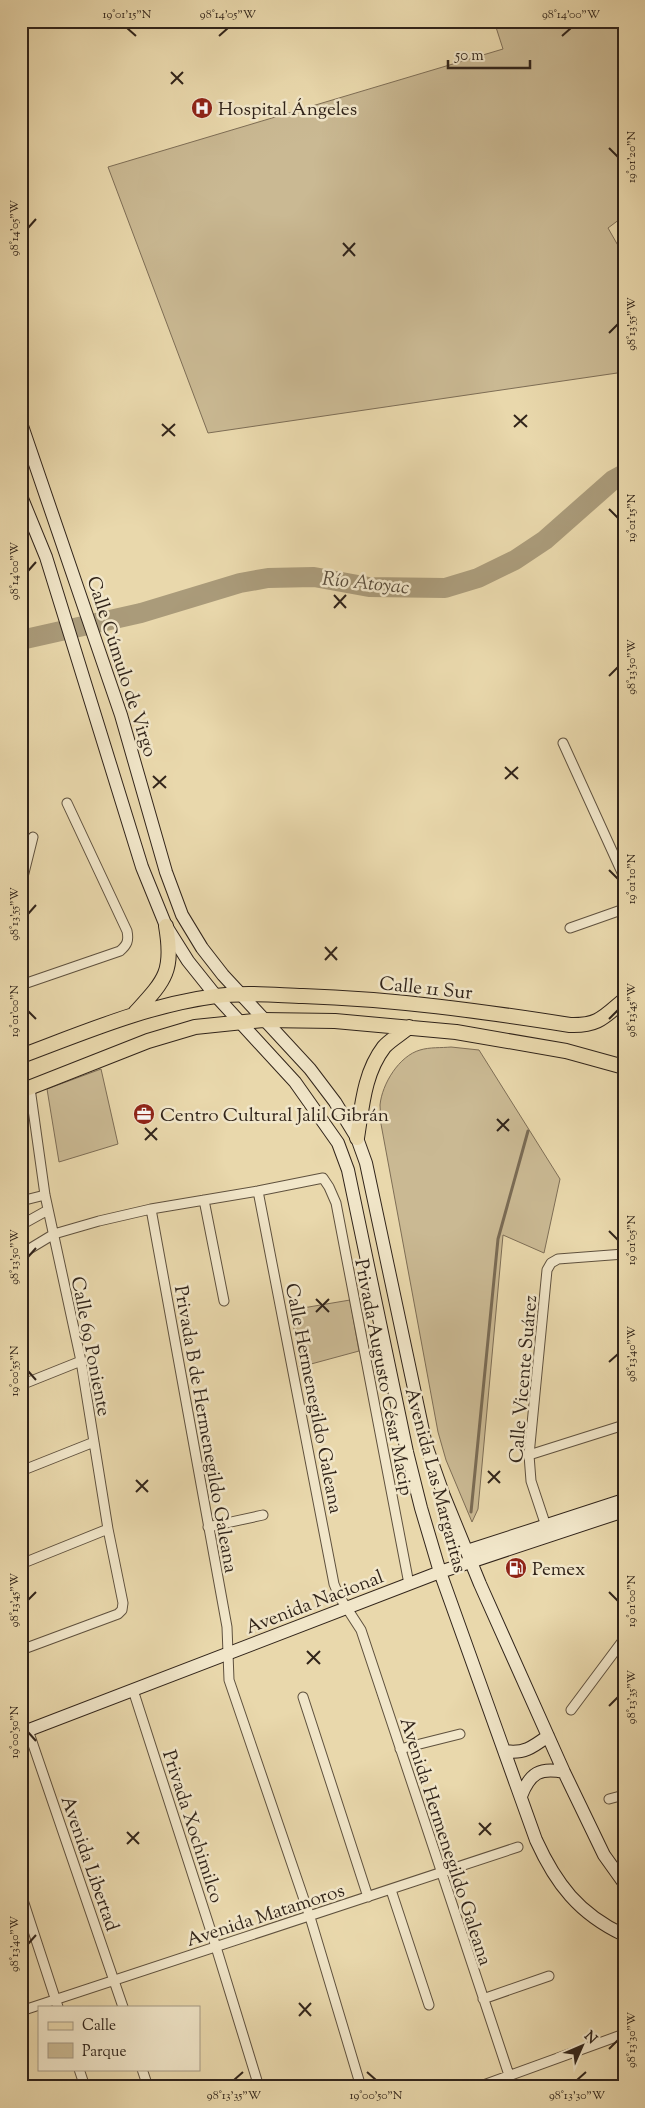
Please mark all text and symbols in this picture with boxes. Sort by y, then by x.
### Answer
text: 19°01'15"N [103,6,152,24]
text: 98°14'05"W [200,6,257,24]
text: 98°14'00"W [542,6,601,24]
scale bar [448,38,530,70]
text: 50 m [454,46,484,67]
hospital icon: Hospital Ángeles [190,96,214,120]
place label: Hospital Ángeles [218,97,357,124]
text: 19°01'20"N [623,131,641,183]
text: 98°14'05"W [6,199,24,256]
text: 98°13'55"W [623,296,641,351]
text: 19°01'15"N [623,493,641,542]
text: 98°14'00"W [6,541,24,600]
water label: Río Atoyac [321,565,411,603]
street label: Calle Cúmulo de Virgo [79,573,163,761]
text: 98°13'50"W [623,639,641,695]
text: 19°01'10"N [623,853,641,904]
text: 98°13'55"W [6,886,24,941]
street label: Calle 11 Sur [378,971,474,1008]
text: 98°13'45"W [623,982,641,1037]
text: 19°01'00"N [6,984,24,1037]
office icon: Centro Cultural Jalil Gibrán [132,1102,156,1126]
place label: Centro Cultural Jalil Gibrán [160,1103,389,1130]
text: 19°01'05"N [623,1214,641,1265]
text: 98°13'50"W [6,1229,24,1285]
street label: Privada Augusto César Macip [346,1257,419,1498]
street label: Calle 69 Poniente [63,1274,116,1419]
street label: Calle Hermenegildo Galeana [277,1281,348,1516]
street label: Privada B de Hermenegildo Galeana [166,1284,243,1575]
street label: Calle Vicente Suárez [504,1294,545,1464]
text: 98°13'40"W [623,1325,641,1382]
text: 19°00'55"N [6,1345,24,1397]
street label: Avenida Las Margaritas [397,1385,472,1576]
fuel station icon: Pemex [504,1556,528,1580]
place label: Pemex [532,1557,585,1584]
street label: Avenida Nacional [242,1565,388,1642]
text: 98°13'45"W [6,1572,24,1627]
text: 19°01'00"N [623,1574,641,1627]
text: 98°13'35"W [623,1669,641,1724]
text: 19°00'50"N [6,1705,24,1758]
street label: Avenida Hermenegildo Galeana [392,1714,498,1970]
street label: Privada Xochimilco [154,1747,229,1907]
street label: Avenida Libertad [53,1793,125,1935]
street label: Avenida Matamoros [183,1878,348,1955]
text: 98°13'40"W [6,1915,24,1972]
legend [38,2006,200,2070]
text: 98°13'30"W [623,2011,641,2068]
text: Calle [82,2016,116,2037]
north arrow [558,2020,608,2070]
text: N [579,2027,601,2049]
text: Parque [82,2042,126,2063]
text: 98°13'35"W [207,2087,262,2105]
text: 19°00'50"N [350,2087,403,2105]
text: 98°13'30"W [549,2087,606,2105]

